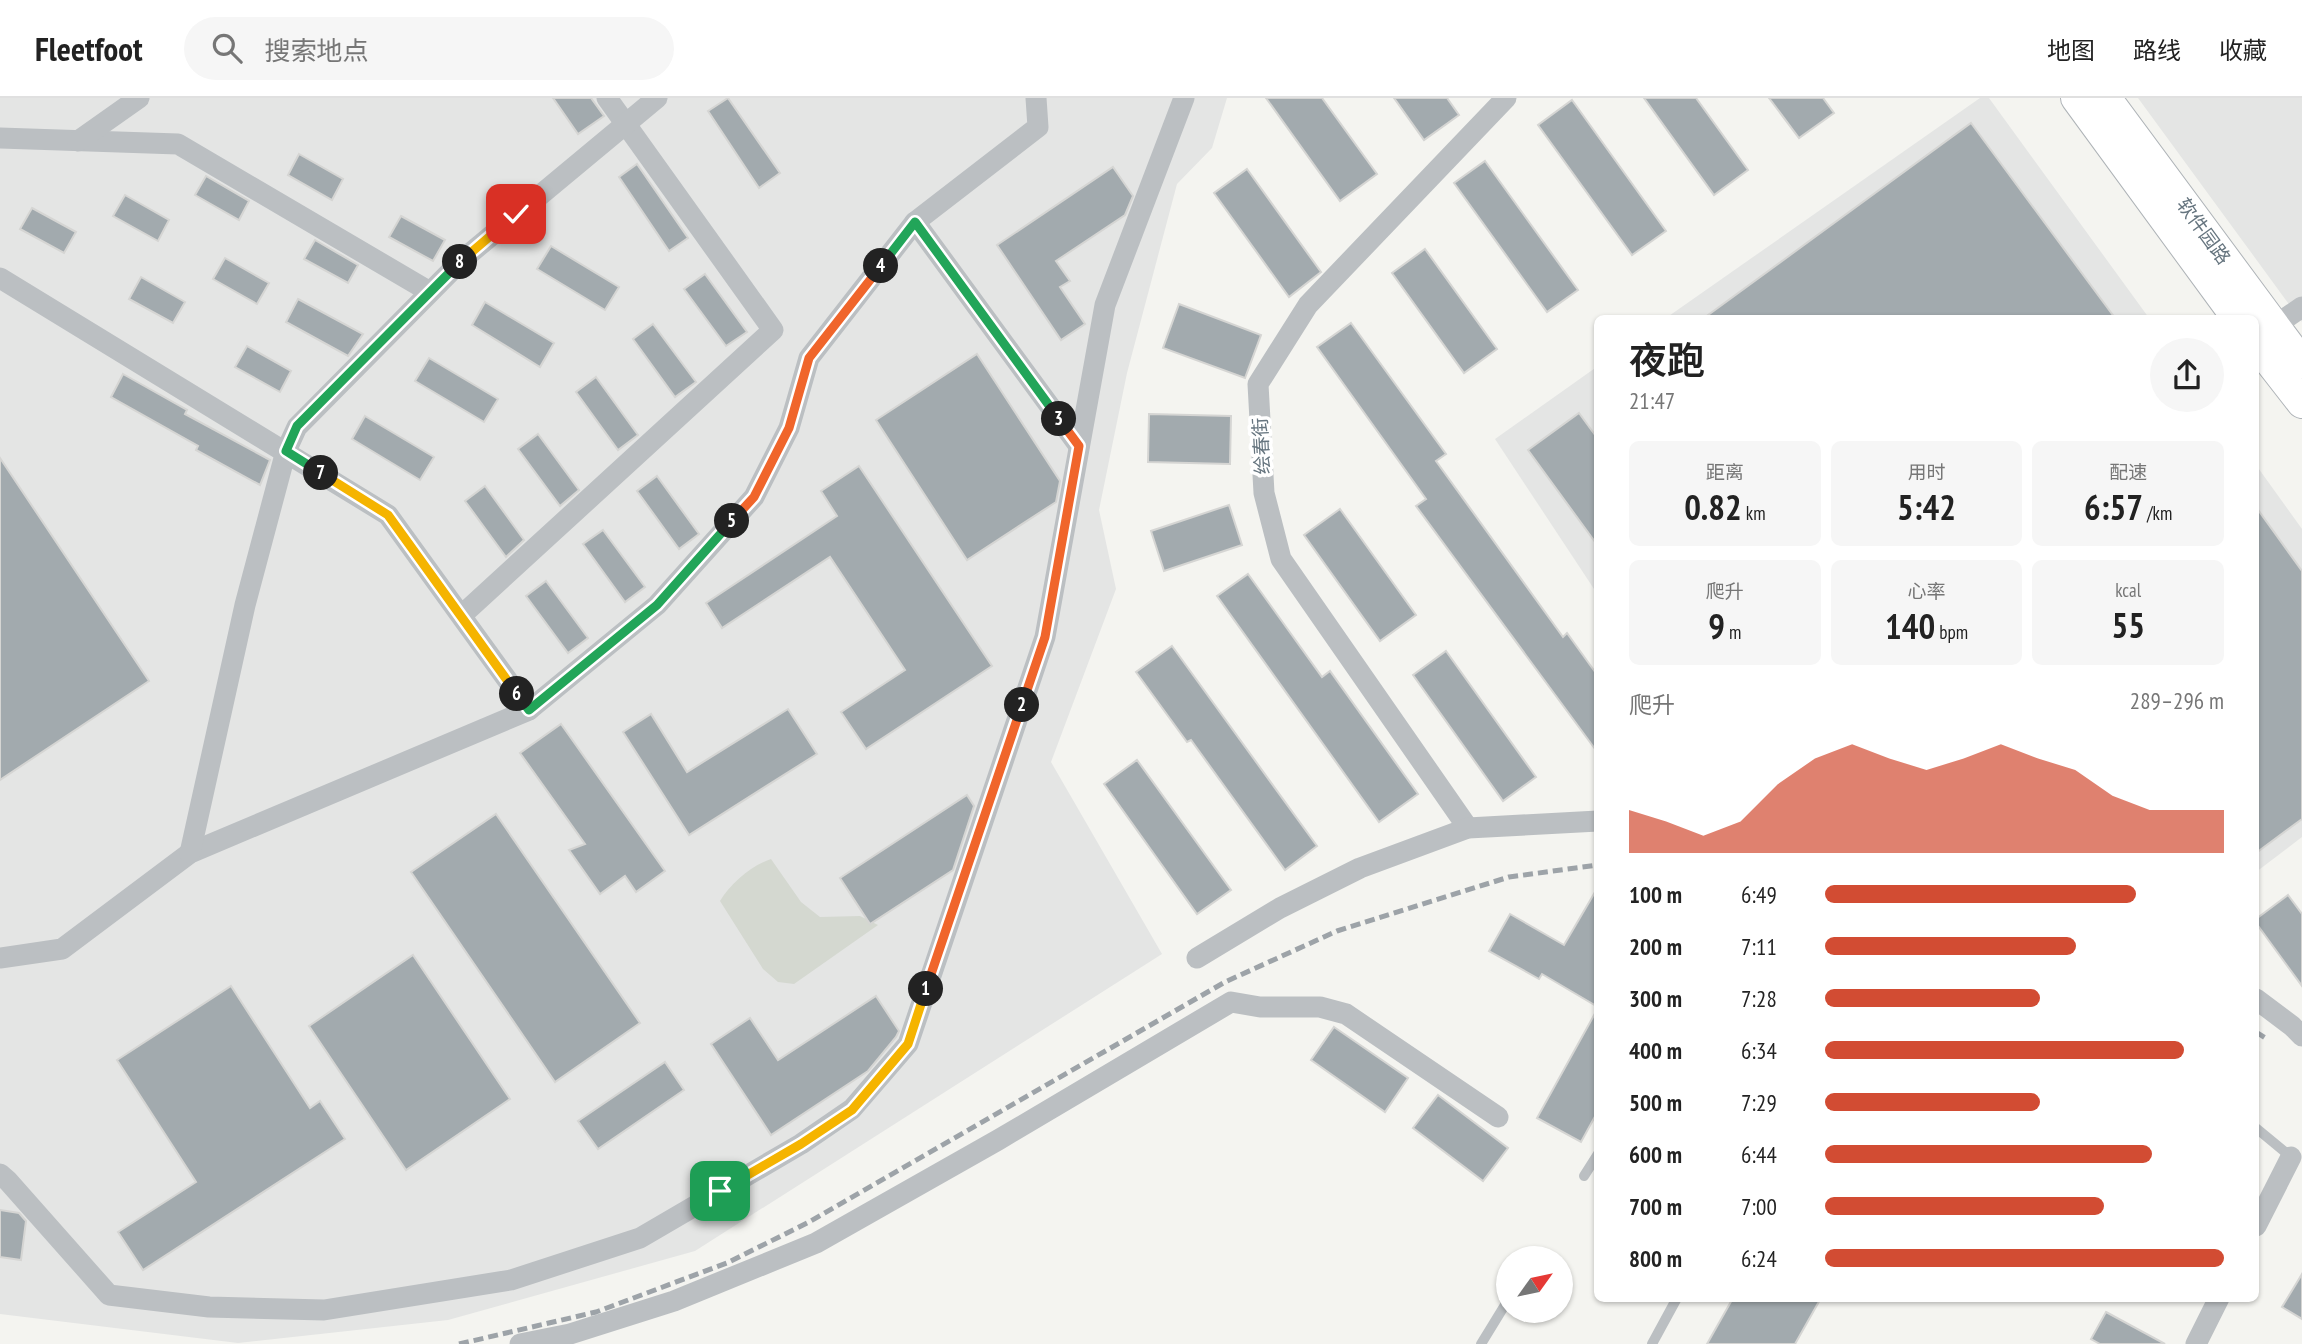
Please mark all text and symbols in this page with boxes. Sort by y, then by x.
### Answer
search box [184,17,674,80]
text: Fleetfoot [35,27,142,70]
icon: search [208,29,246,67]
text: 搜索地点 [264,34,369,67]
text: 地图 [2047,35,2095,66]
text: 路线 [2133,35,2181,66]
text: 收藏 [2219,35,2267,66]
pin [486,184,546,244]
street label: 软件园路 [2172,193,2236,269]
icon: check [497,195,535,233]
pin: 8 [442,244,477,280]
pin: 4 [864,248,898,284]
text: 8 [455,249,464,273]
text: 4 [876,253,885,277]
text: 夜跑 [1629,335,1705,384]
button: share [2150,338,2224,412]
text: 21:47 [1629,386,1675,415]
pin: 3 [1042,402,1076,436]
text: 3 [1054,406,1063,430]
street label: 绘春街 [1248,417,1274,475]
pin: 7 [304,456,338,490]
text: 7 [316,460,325,484]
text: 距离 [1706,460,1744,484]
text: 用时 [1907,460,1946,484]
text: 配速 [2109,460,2147,484]
text: 0.82 [1684,484,1742,530]
text: 5:42 [1897,484,1956,530]
text: 6:57 [2084,484,2143,530]
text: km [1742,501,1766,525]
text: /km [2143,501,2172,525]
pin: 5 [714,504,750,538]
text: 5 [727,508,736,532]
text: kcal [2115,578,2141,602]
text: 爬升 [1706,579,1744,603]
text: 心率 [1907,579,1946,603]
text: 55 [2111,602,2145,648]
text: 9 [1708,603,1725,649]
text: 140 [1885,603,1935,649]
text: m [1725,620,1741,644]
text: bpm [1935,620,1968,644]
pin: 6 [500,676,534,712]
text: 6 [512,681,521,705]
text: 289–296 m [2130,686,2224,715]
pin: 2 [1004,688,1040,722]
text: 爬升 [1629,690,1675,719]
text: 2 [1017,692,1026,716]
text: 100 m [1629,880,1682,909]
text: 6:49 [1741,880,1777,909]
text: 200 m [1629,932,1682,961]
text: 7:11 [1741,932,1777,961]
pin: 1 [908,972,944,1006]
text: 1 [921,976,930,1000]
text: 300 m [1629,984,1682,1013]
text: 7:28 [1741,984,1777,1013]
text: 400 m [1629,1036,1682,1065]
text: 6:34 [1741,1036,1777,1065]
text: 500 m [1629,1088,1682,1117]
text: 7:29 [1741,1088,1777,1117]
text: 600 m [1629,1140,1682,1169]
text: 6:44 [1741,1140,1777,1169]
pin [690,1161,750,1221]
icon: arrive [701,1172,739,1210]
text: 700 m [1629,1192,1682,1221]
text: 7:00 [1741,1192,1777,1221]
text: 800 m [1629,1244,1682,1273]
text: 6:24 [1741,1244,1777,1273]
north arrow [1496,1246,1573,1323]
map controls [1496,1246,1573,1323]

